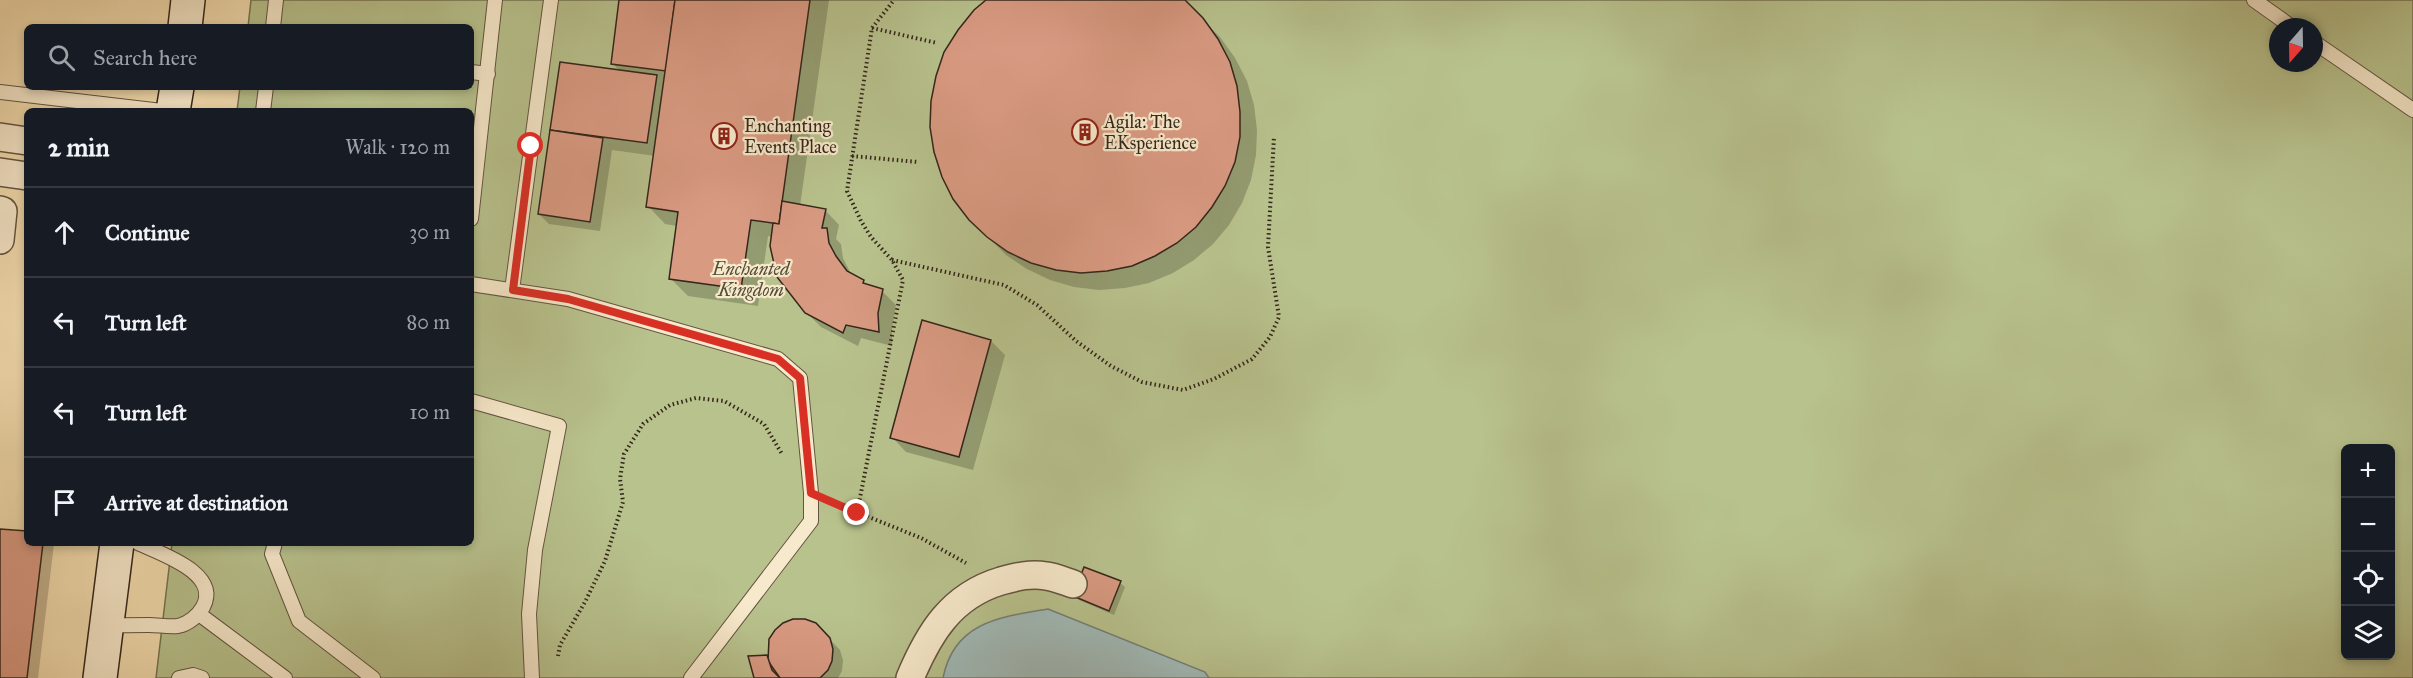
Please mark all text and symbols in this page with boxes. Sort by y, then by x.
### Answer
north arrow [2269,18,2323,72]
search box [24,24,474,90]
icon: search [45,41,78,74]
text: Search here [93,44,197,71]
place label: Agila: The EKsperience [1103,111,1197,154]
place label: Enchanting Events Place [744,115,837,158]
building icon: Agila: The EKsperience [1070,117,1100,147]
building icon: Enchanting Events Place [709,121,739,151]
text: 2 min [48,131,109,163]
route start [517,132,543,158]
text: Walk · 120 m [345,135,450,159]
icon: ahead [48,216,81,249]
text: Continue [105,219,190,246]
text: 30 m [409,220,450,244]
park label: Enchanted Kingdom [711,258,791,301]
icon: left [48,306,81,339]
text: Turn left [105,309,187,336]
text: 80 m [407,310,450,334]
icon: left [48,396,81,429]
text: Turn left [105,399,187,426]
text: 10 m [409,400,450,424]
map controls [2341,444,2395,660]
button: + [2341,444,2395,498]
icon: arrive [48,486,81,519]
text: Arrive at destination [105,489,288,516]
button: − [2341,498,2395,552]
route end [843,499,869,525]
button: locate [2341,552,2395,606]
button: layers [2341,606,2395,660]

